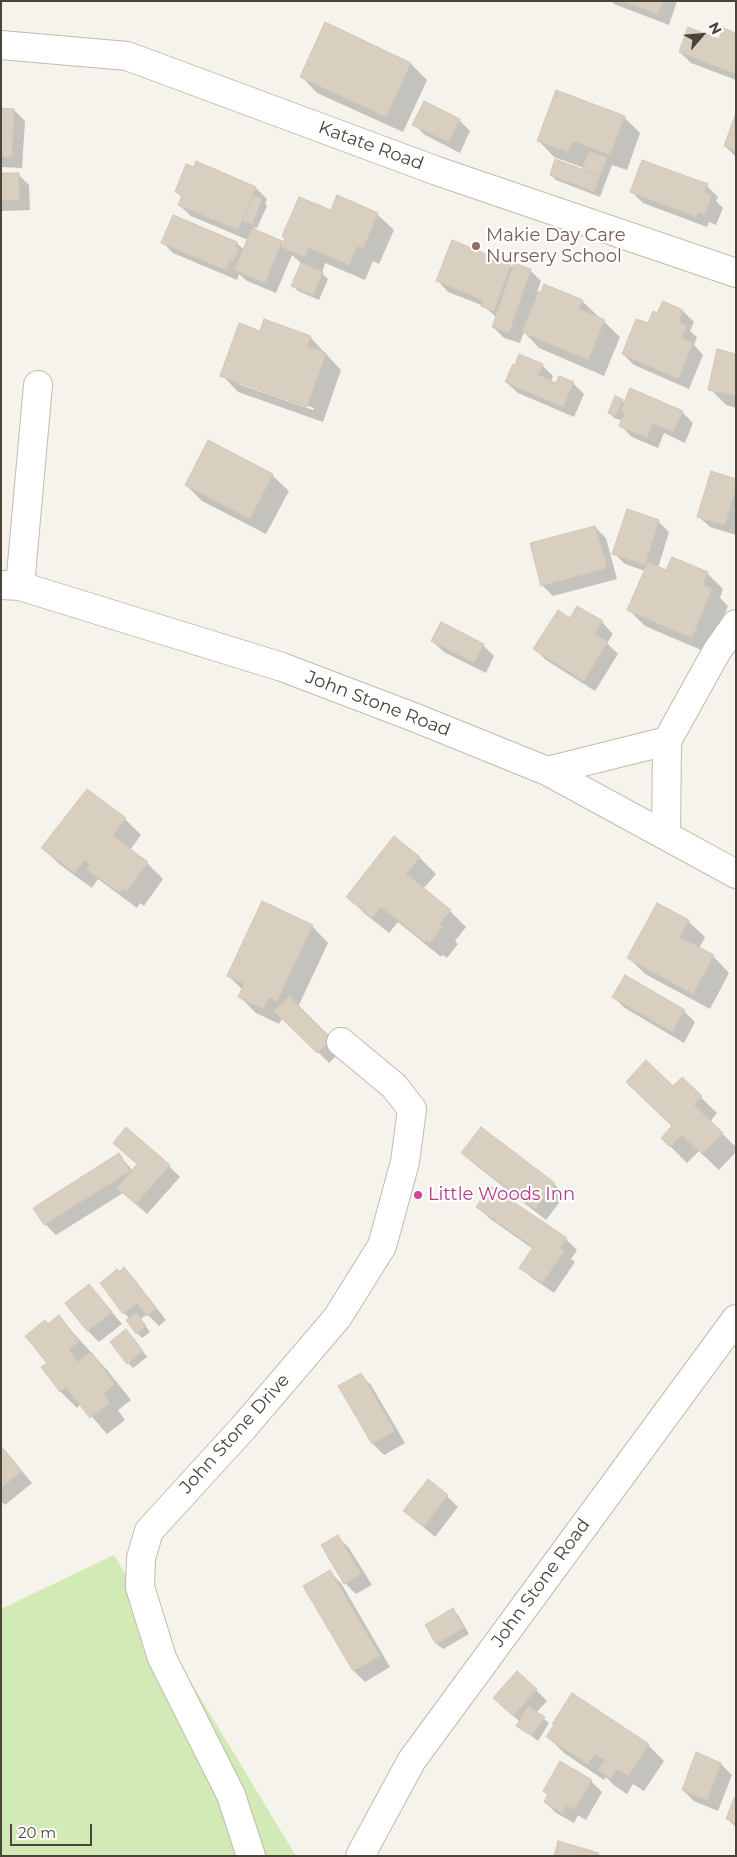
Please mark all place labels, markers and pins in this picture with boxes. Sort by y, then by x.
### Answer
place label: Makie Day Care Nursery School [486,225,626,268]
marker: Makie Day Care Nursery School [470,240,482,252]
place label: Little Woods Inn [428,1184,575,1206]
marker: Little Woods Inn [412,1189,424,1201]

